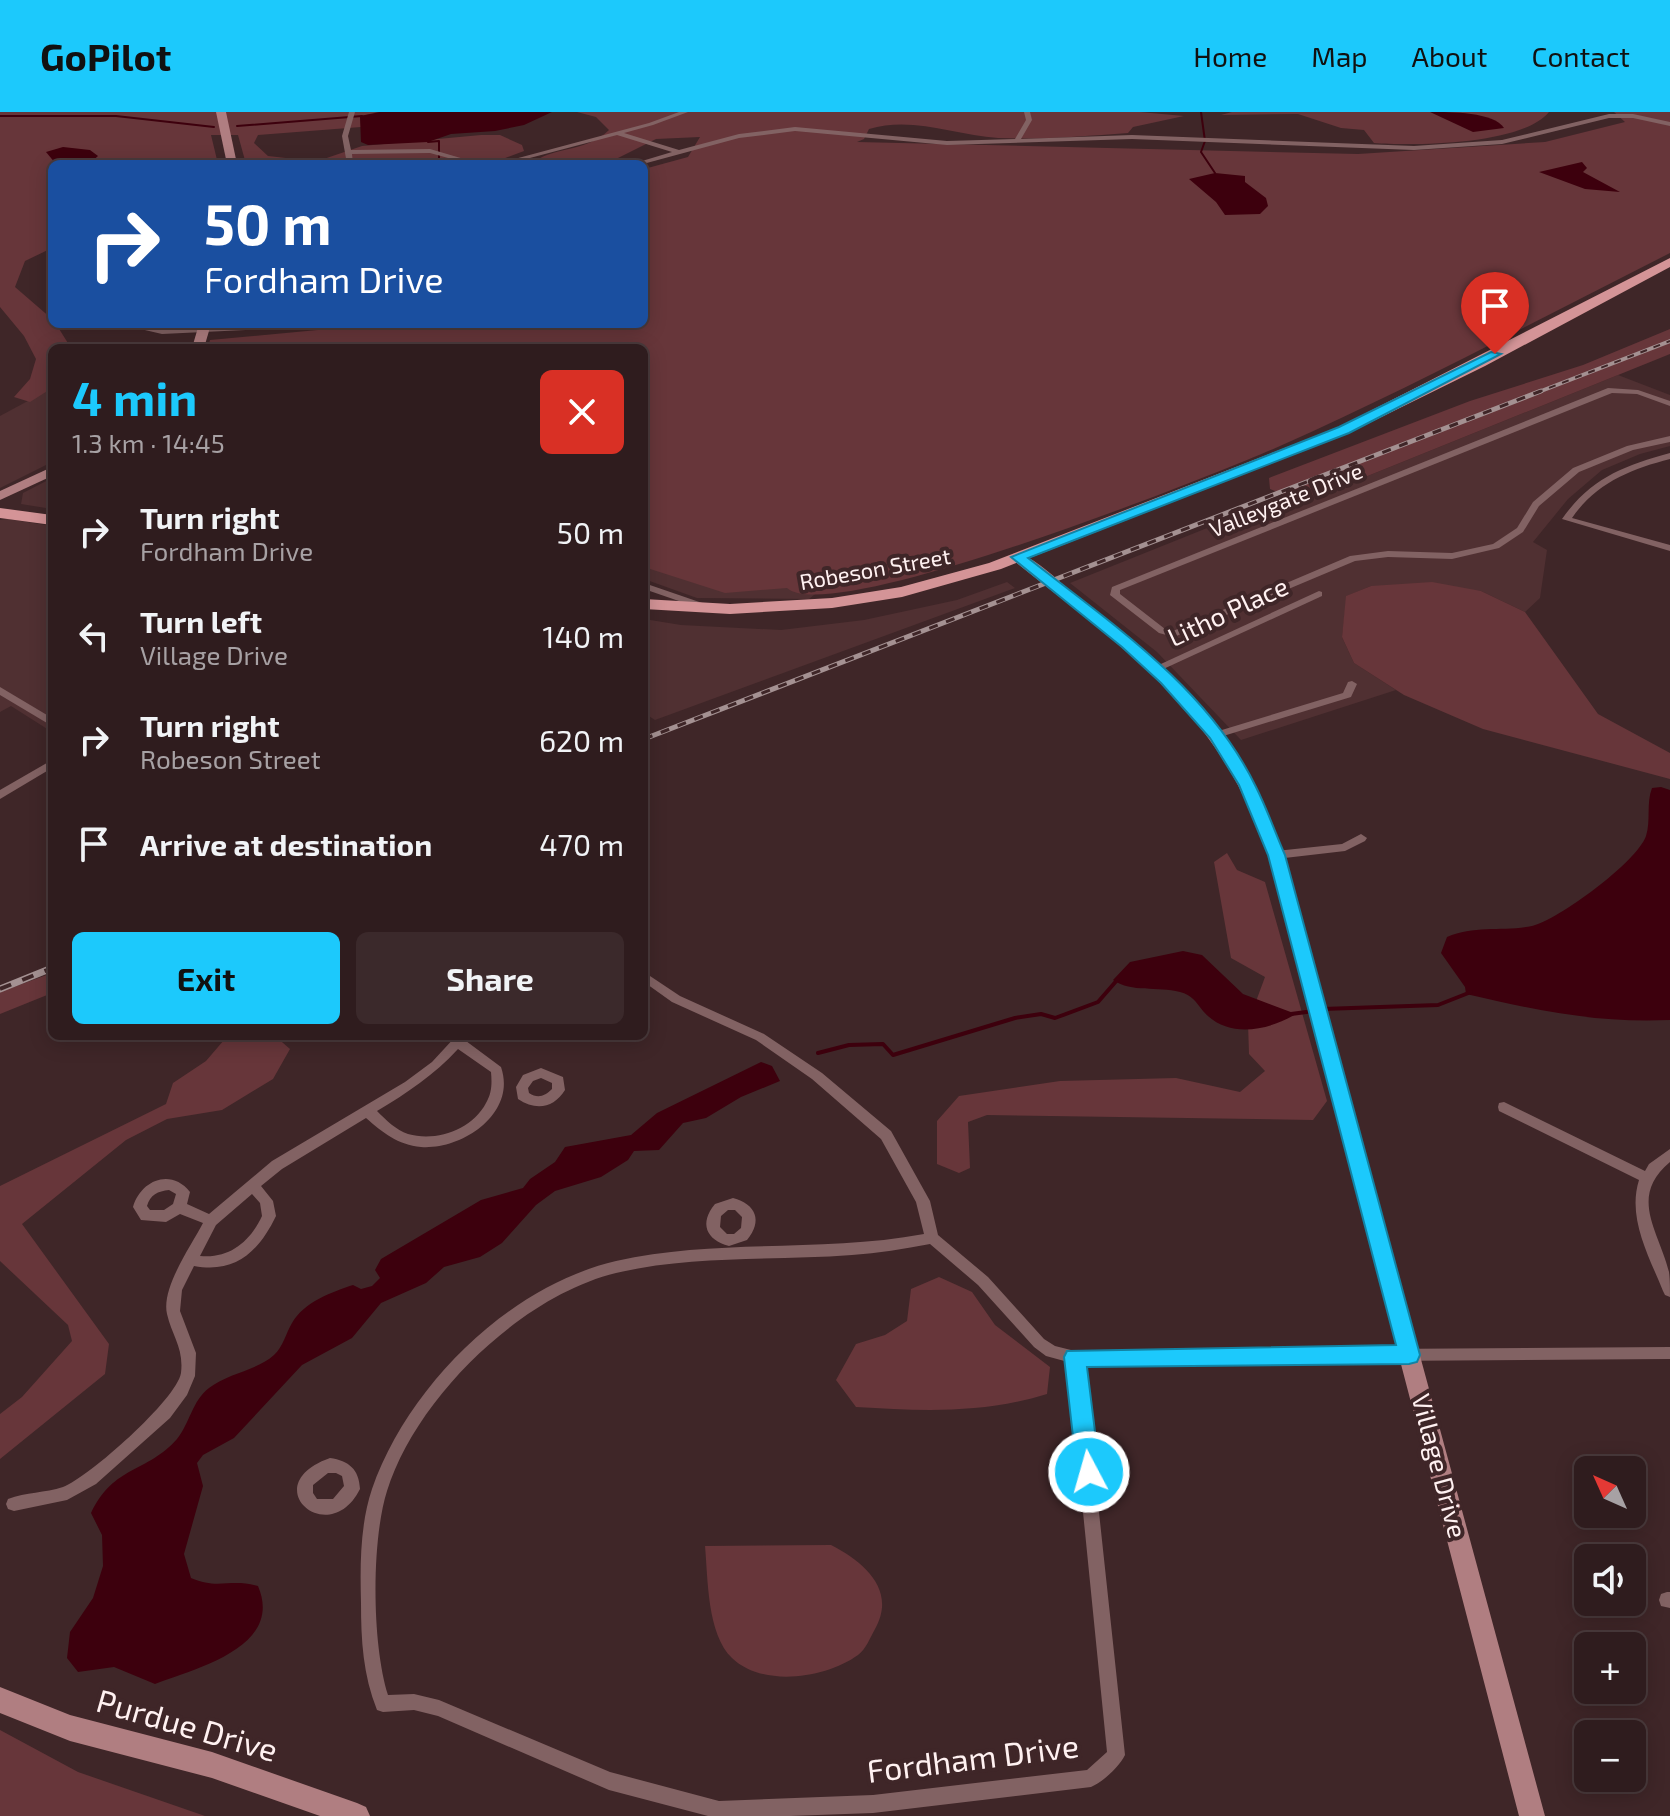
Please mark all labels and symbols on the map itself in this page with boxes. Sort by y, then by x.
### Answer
pin [1461,272,1529,354]
street label: Valleygate Drive [1205,457,1366,542]
street label: Robeson Street [797,542,952,594]
street label: Litho Place [1162,569,1292,652]
street label: Village Drive [1406,1390,1475,1541]
position arrow [1047,1430,1131,1514]
north arrow [1574,1456,1646,1528]
street label: Purdue Drive [93,1680,282,1768]
street label: Fordham Drive [865,1725,1081,1789]

